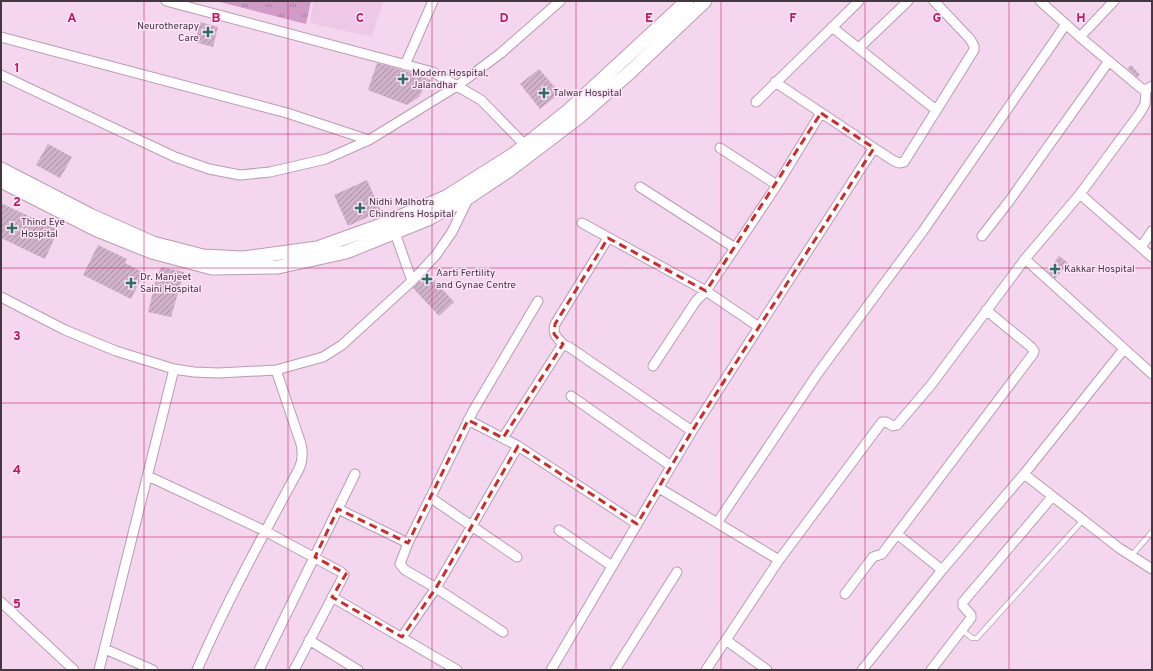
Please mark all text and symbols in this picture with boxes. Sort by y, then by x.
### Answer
text: A [67,11,77,27]
text: B [212,11,221,27]
text: C [356,11,364,27]
text: D [499,11,509,27]
text: E [645,11,653,27]
text: F [789,11,797,27]
text: G [933,11,942,27]
text: H [1076,11,1086,27]
place label: Neurotherapy Care [137,20,199,45]
marker: Neurotherapy Care [202,26,214,38]
text: 1 [14,61,20,77]
place label: Modern Hospital, Jalandhar [412,67,488,92]
marker: Modern Hospital, Jalandhar [397,73,409,85]
marker: Talwar Hospital [538,87,550,99]
place label: Talwar Hospital [553,87,622,100]
text: 2 [13,195,21,211]
place label: Nidhi Malhotra Chindrens Hospital [369,196,454,221]
marker: Nidhi Malhotra Chindrens Hospital [354,202,366,214]
place label: Thind Eye Hospital [21,216,65,241]
marker: Thind Eye Hospital [6,222,18,234]
marker: Kakkar Hospital [1049,263,1061,275]
place label: Kakkar Hospital [1064,263,1135,276]
place label: Aarti Fertility and Gynae Centre [436,267,516,292]
place label: Dr. Manjeet Saini Hospital [140,271,201,296]
marker: Aarti Fertility and Gynae Centre [421,273,433,285]
marker: Dr. Manjeet Saini Hospital [125,277,137,289]
text: 3 [13,329,21,345]
text: 4 [13,463,21,479]
text: 5 [13,597,21,613]

